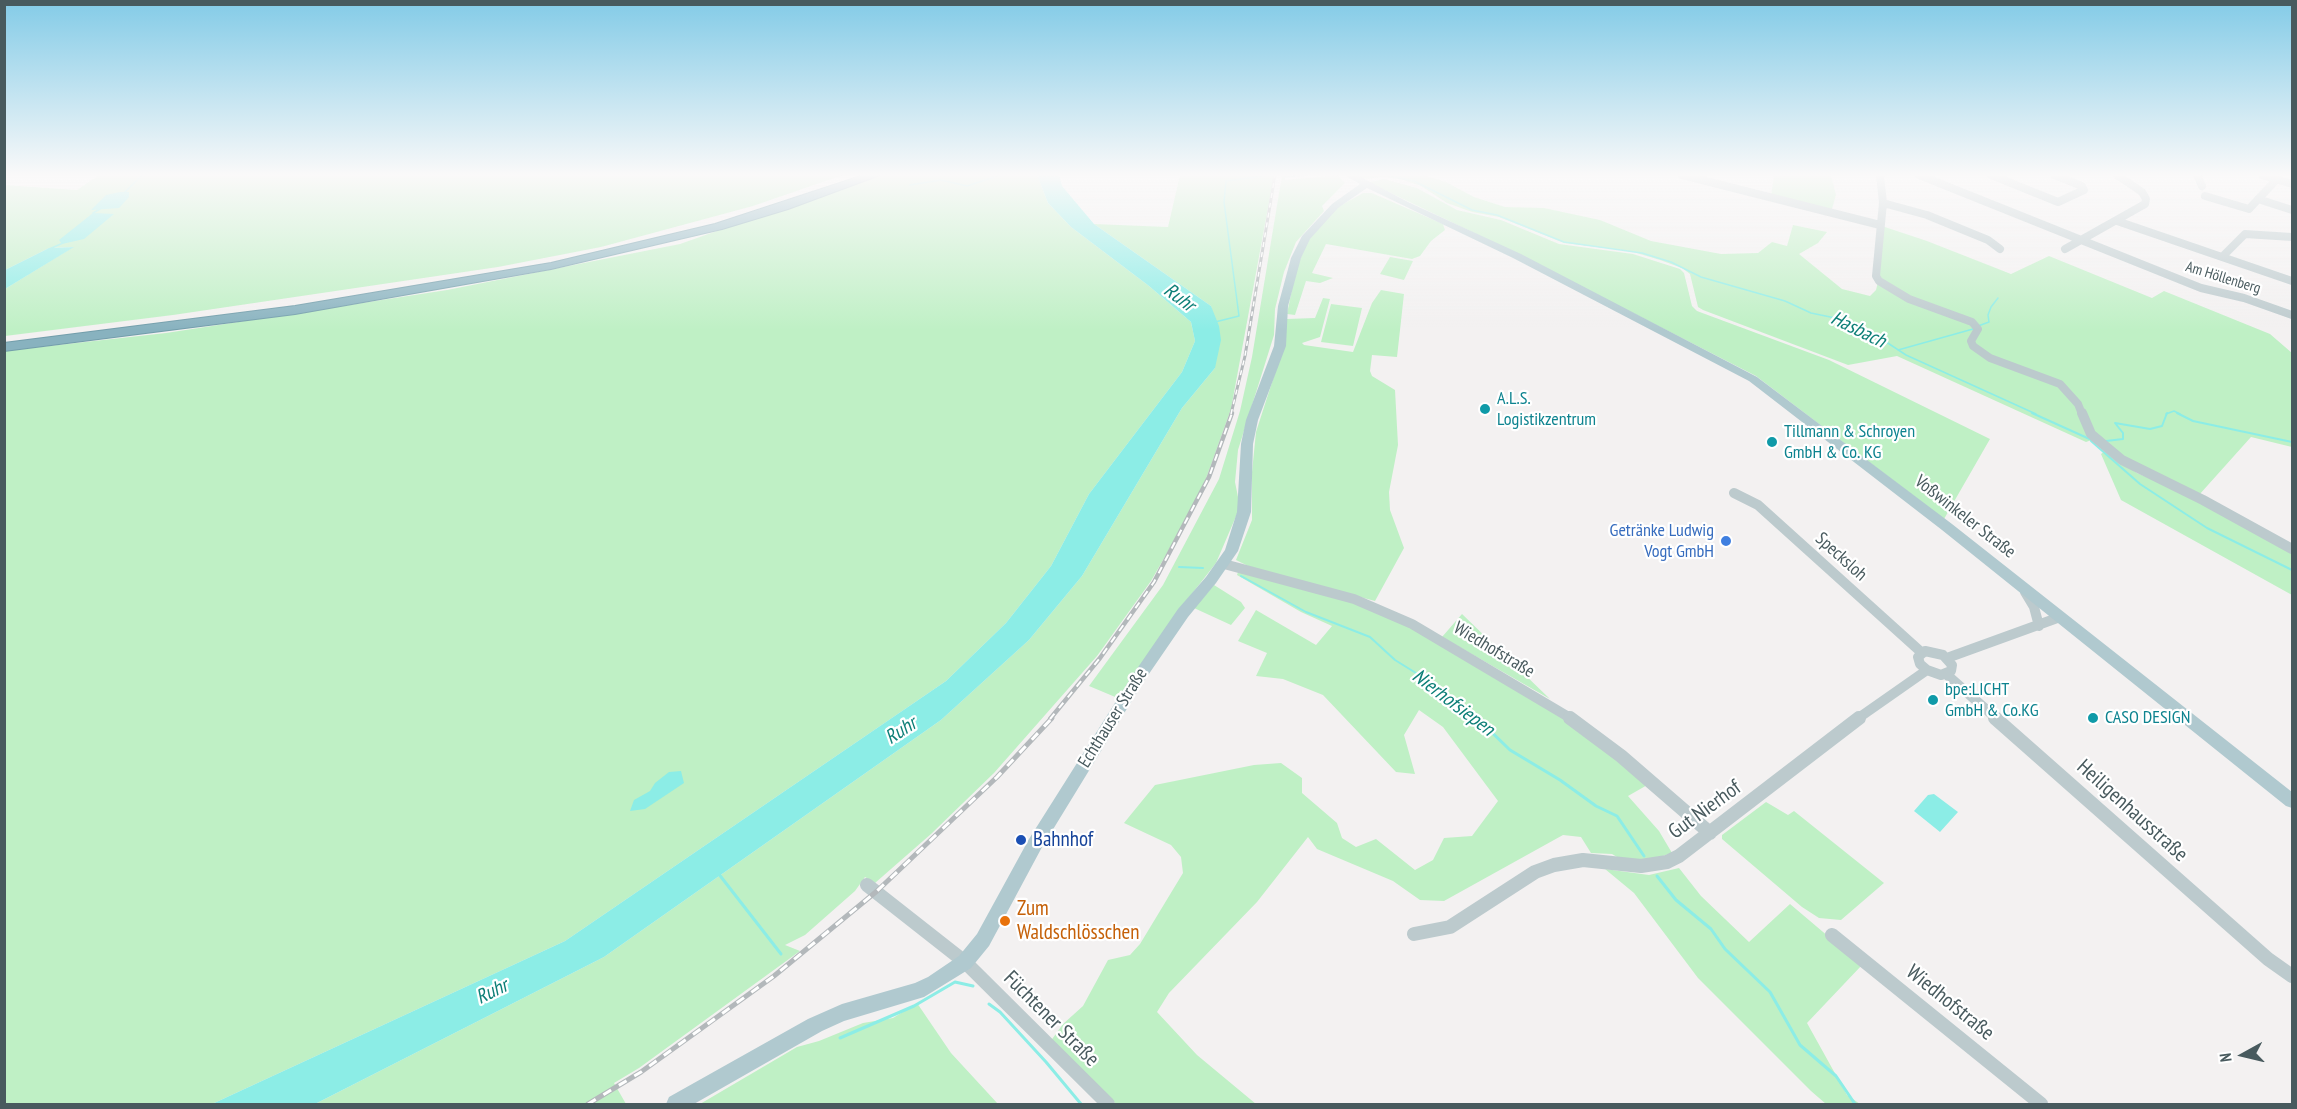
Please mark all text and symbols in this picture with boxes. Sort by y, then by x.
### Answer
street label: Am Höllenberg [2183,258,2263,298]
water label: Ruhr [1159,279,1199,317]
water label: Hasbach [1827,306,1889,354]
place label: A.L.S. Logistikzentrum [1497,388,1596,430]
marker: A.L.S. Logistikzentrum [1478,402,1492,416]
place label: Tillmann & Schroyen GmbH & Co. KG [1784,421,1915,464]
marker: Tillmann & Schroyen GmbH & Co. KG [1765,435,1779,449]
street label: Voßwinkeler Straße [1910,471,2020,563]
place label: Getränke Ludwig Vogt GmbH [1610,520,1714,562]
street label: Specksloh [1811,528,1871,586]
marker: Getränke Ludwig Vogt GmbH [1719,534,1733,548]
street label: Wiedhofstraße [1450,617,1538,683]
street label: Echthauser Straße [1074,664,1152,772]
water label: Nierhofsiepen [1407,664,1499,742]
place label: bpe:LICHT GmbH & Co.KG [1945,679,2039,722]
marker: bpe:LICHT GmbH & Co.KG [1926,693,1940,707]
place label: CASO DESIGN [2105,707,2190,729]
marker: CASO DESIGN [2086,711,2100,725]
water label: Ruhr [881,712,921,750]
street label: Heiligenhausstraße [2071,755,2193,867]
street label: Gut Nierhof [1664,775,1746,845]
place label: Bahnhof [1033,827,1093,853]
marker: Bahnhof [1014,833,1028,847]
place label: Zum Waldschlösschen [1017,896,1139,946]
marker: Zum Waldschlösschen [998,914,1012,928]
street label: Wiedhofstraße [1901,960,1999,1046]
street label: Füchtener Straße [998,966,1104,1072]
water label: Ruhr [472,974,512,1010]
north arrow [2213,1025,2273,1085]
text: N [2215,1052,2236,1063]

